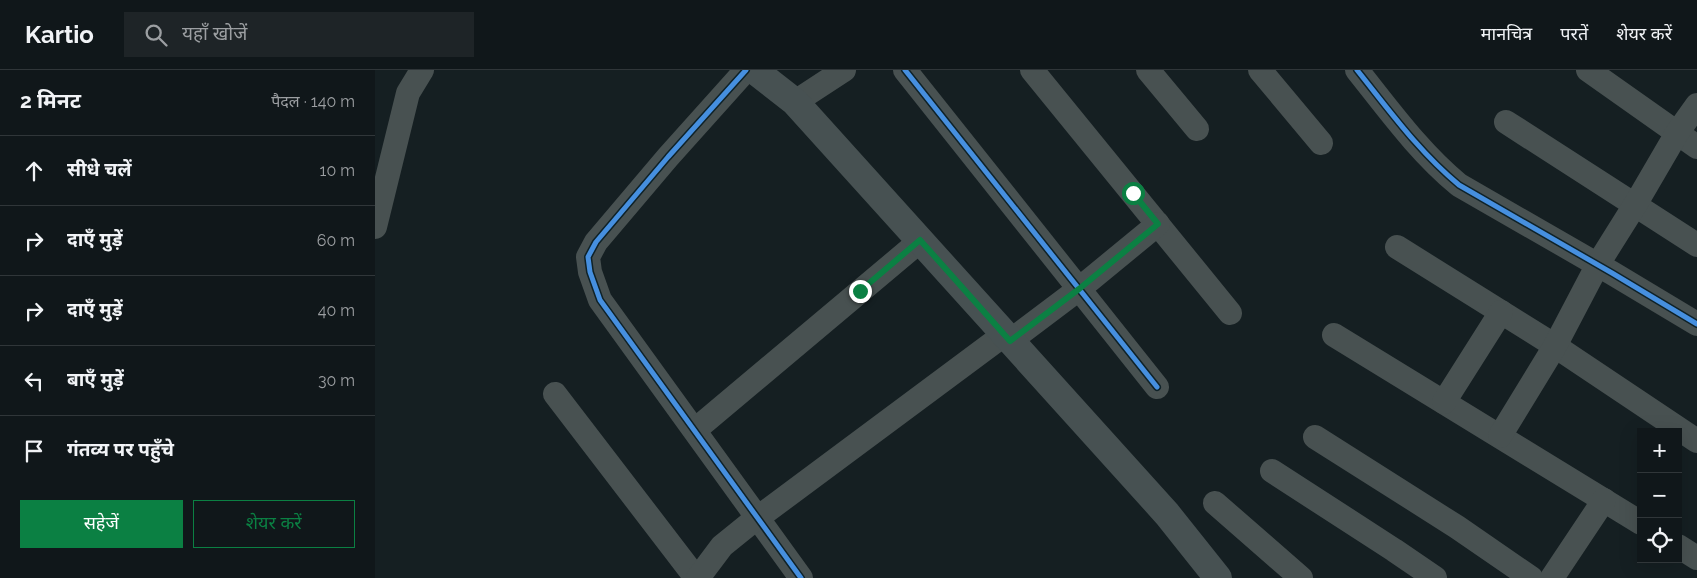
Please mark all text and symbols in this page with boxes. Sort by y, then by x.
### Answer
search box [124,12,474,57]
text: Kartio [25,20,94,49]
icon: search [142,21,170,49]
text: यहाँ खोजें [182,22,247,44]
text: मानचित्र [1481,23,1532,44]
text: परतें [1560,23,1588,44]
text: शेयर करें [1616,23,1672,44]
text: 2 मिनट [20,88,81,113]
text: पैदल · 140 m [271,92,355,111]
icon: ahead [20,157,48,185]
text: सीधे चलें [67,158,131,180]
text: 10 m [320,161,355,180]
route start [1122,182,1145,205]
icon: right [20,227,48,255]
text: दाएँ मुड़ें [67,228,123,250]
text: 60 m [317,231,355,250]
route end [849,280,872,303]
icon: right [20,297,48,325]
text: दाएँ मुड़ें [67,298,123,320]
text: 40 m [318,301,355,320]
icon: left [20,367,48,395]
text: बाएँ मुड़ें [67,368,124,390]
text: 30 m [318,371,355,390]
map controls [1637,428,1682,563]
button: + [1637,428,1682,473]
icon: arrive [20,437,48,465]
text: गंतव्य पर पहुँचे [67,438,174,460]
button: − [1637,473,1682,518]
button: सहेजें [20,500,183,548]
button: शेयर करें [193,500,355,548]
button: locate [1637,518,1682,563]

